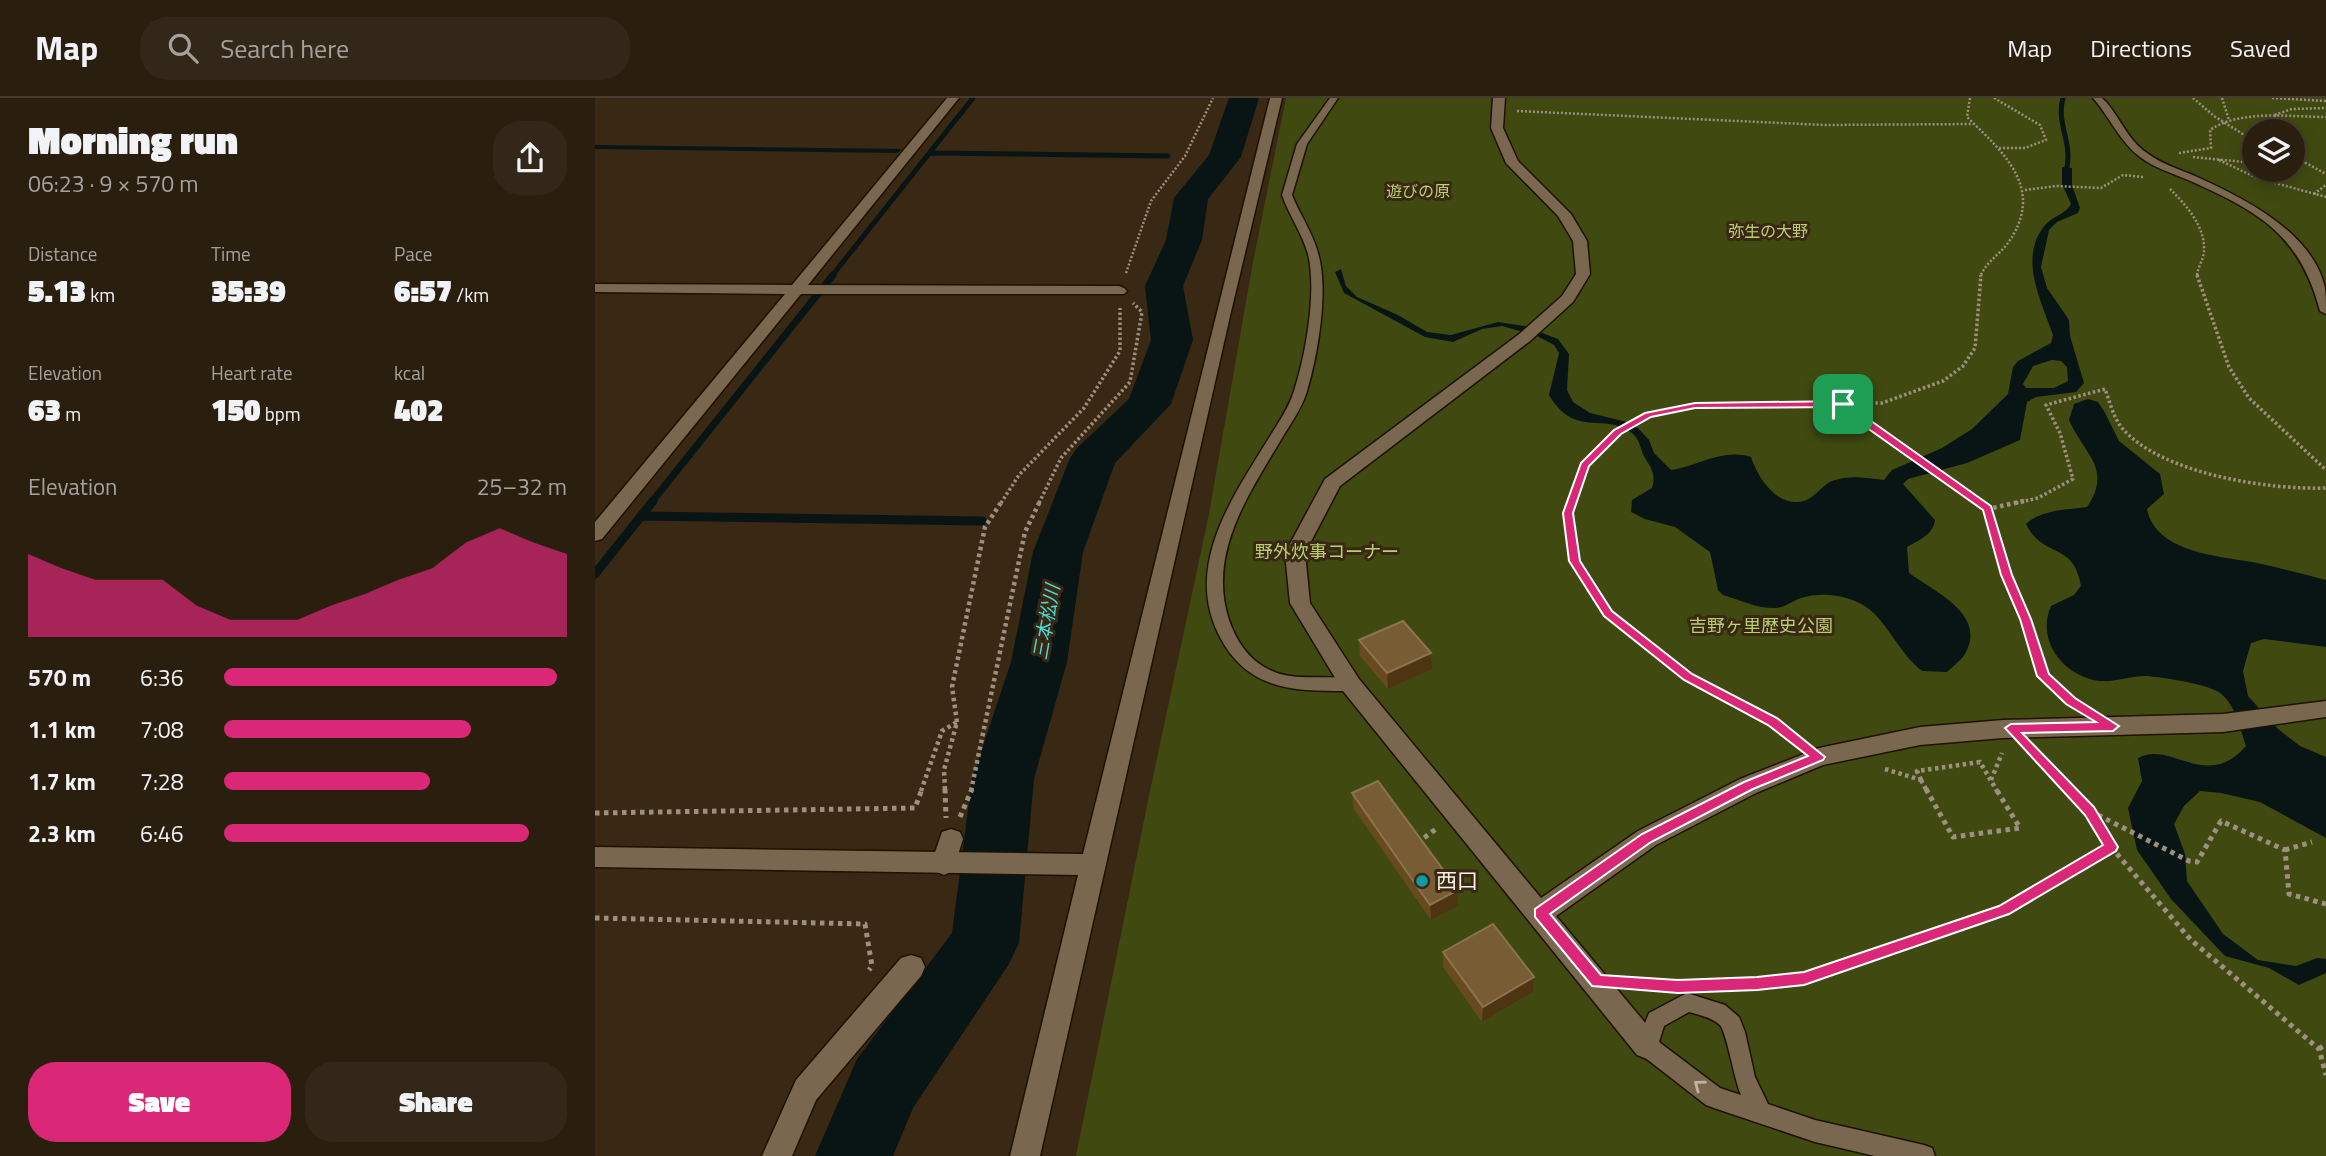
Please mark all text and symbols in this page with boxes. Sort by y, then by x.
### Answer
search box [140,17,630,80]
text: Map [35,23,98,73]
icon: search [164,29,202,67]
text: Search here [220,29,349,68]
text: Map [2007,30,2052,66]
text: Directions [2090,30,2192,66]
text: Saved [2230,30,2291,66]
text: Morning run [28,111,238,169]
map controls [2242,119,2305,182]
button: layers [2242,119,2305,182]
button: share [493,121,567,195]
text: 06:23 · 9 × 570 m [28,166,198,201]
park label: 遊びの原 [1386,179,1450,203]
park label: 弥生の大野 [1728,219,1808,243]
text: Distance [28,239,97,268]
text: Time [211,239,251,268]
text: Pace [394,239,432,268]
text: 5.13 [28,268,86,314]
text: 35:39 [211,268,286,314]
text: 6:57 [394,268,452,314]
text: km [86,280,115,309]
text: /km [452,280,489,309]
text: Elevation [28,358,102,387]
text: Heart rate [211,358,293,387]
text: kcal [394,358,425,387]
pin [1813,374,1873,434]
icon: arrive [1824,385,1862,423]
text: 63 [28,387,61,433]
text: 150 [211,387,261,433]
text: 402 [394,387,444,433]
text: m [61,399,81,428]
text: bpm [261,399,301,428]
text: Elevation [28,469,117,504]
text: 25–32 m [477,469,567,504]
park label: 野外炊事コーナー [1255,538,1399,565]
water label: 三本松川 [1025,580,1067,662]
park label: 吉野ヶ里歴史公園 [1689,612,1833,639]
text: 570 m [28,660,91,695]
text: 6:36 [140,660,184,695]
text: 1.1 km [28,712,96,747]
text: 7:08 [140,712,184,747]
text: 1.7 km [28,764,96,799]
text: 7:28 [140,764,184,799]
text: 2.3 km [28,816,96,851]
text: 6:46 [140,816,184,851]
place label: 西口 [1436,864,1478,896]
marker: 西口 [1414,873,1430,889]
button: Save [28,1062,291,1142]
button: Share [305,1062,567,1142]
one-way arrow [1695,1081,1707,1094]

